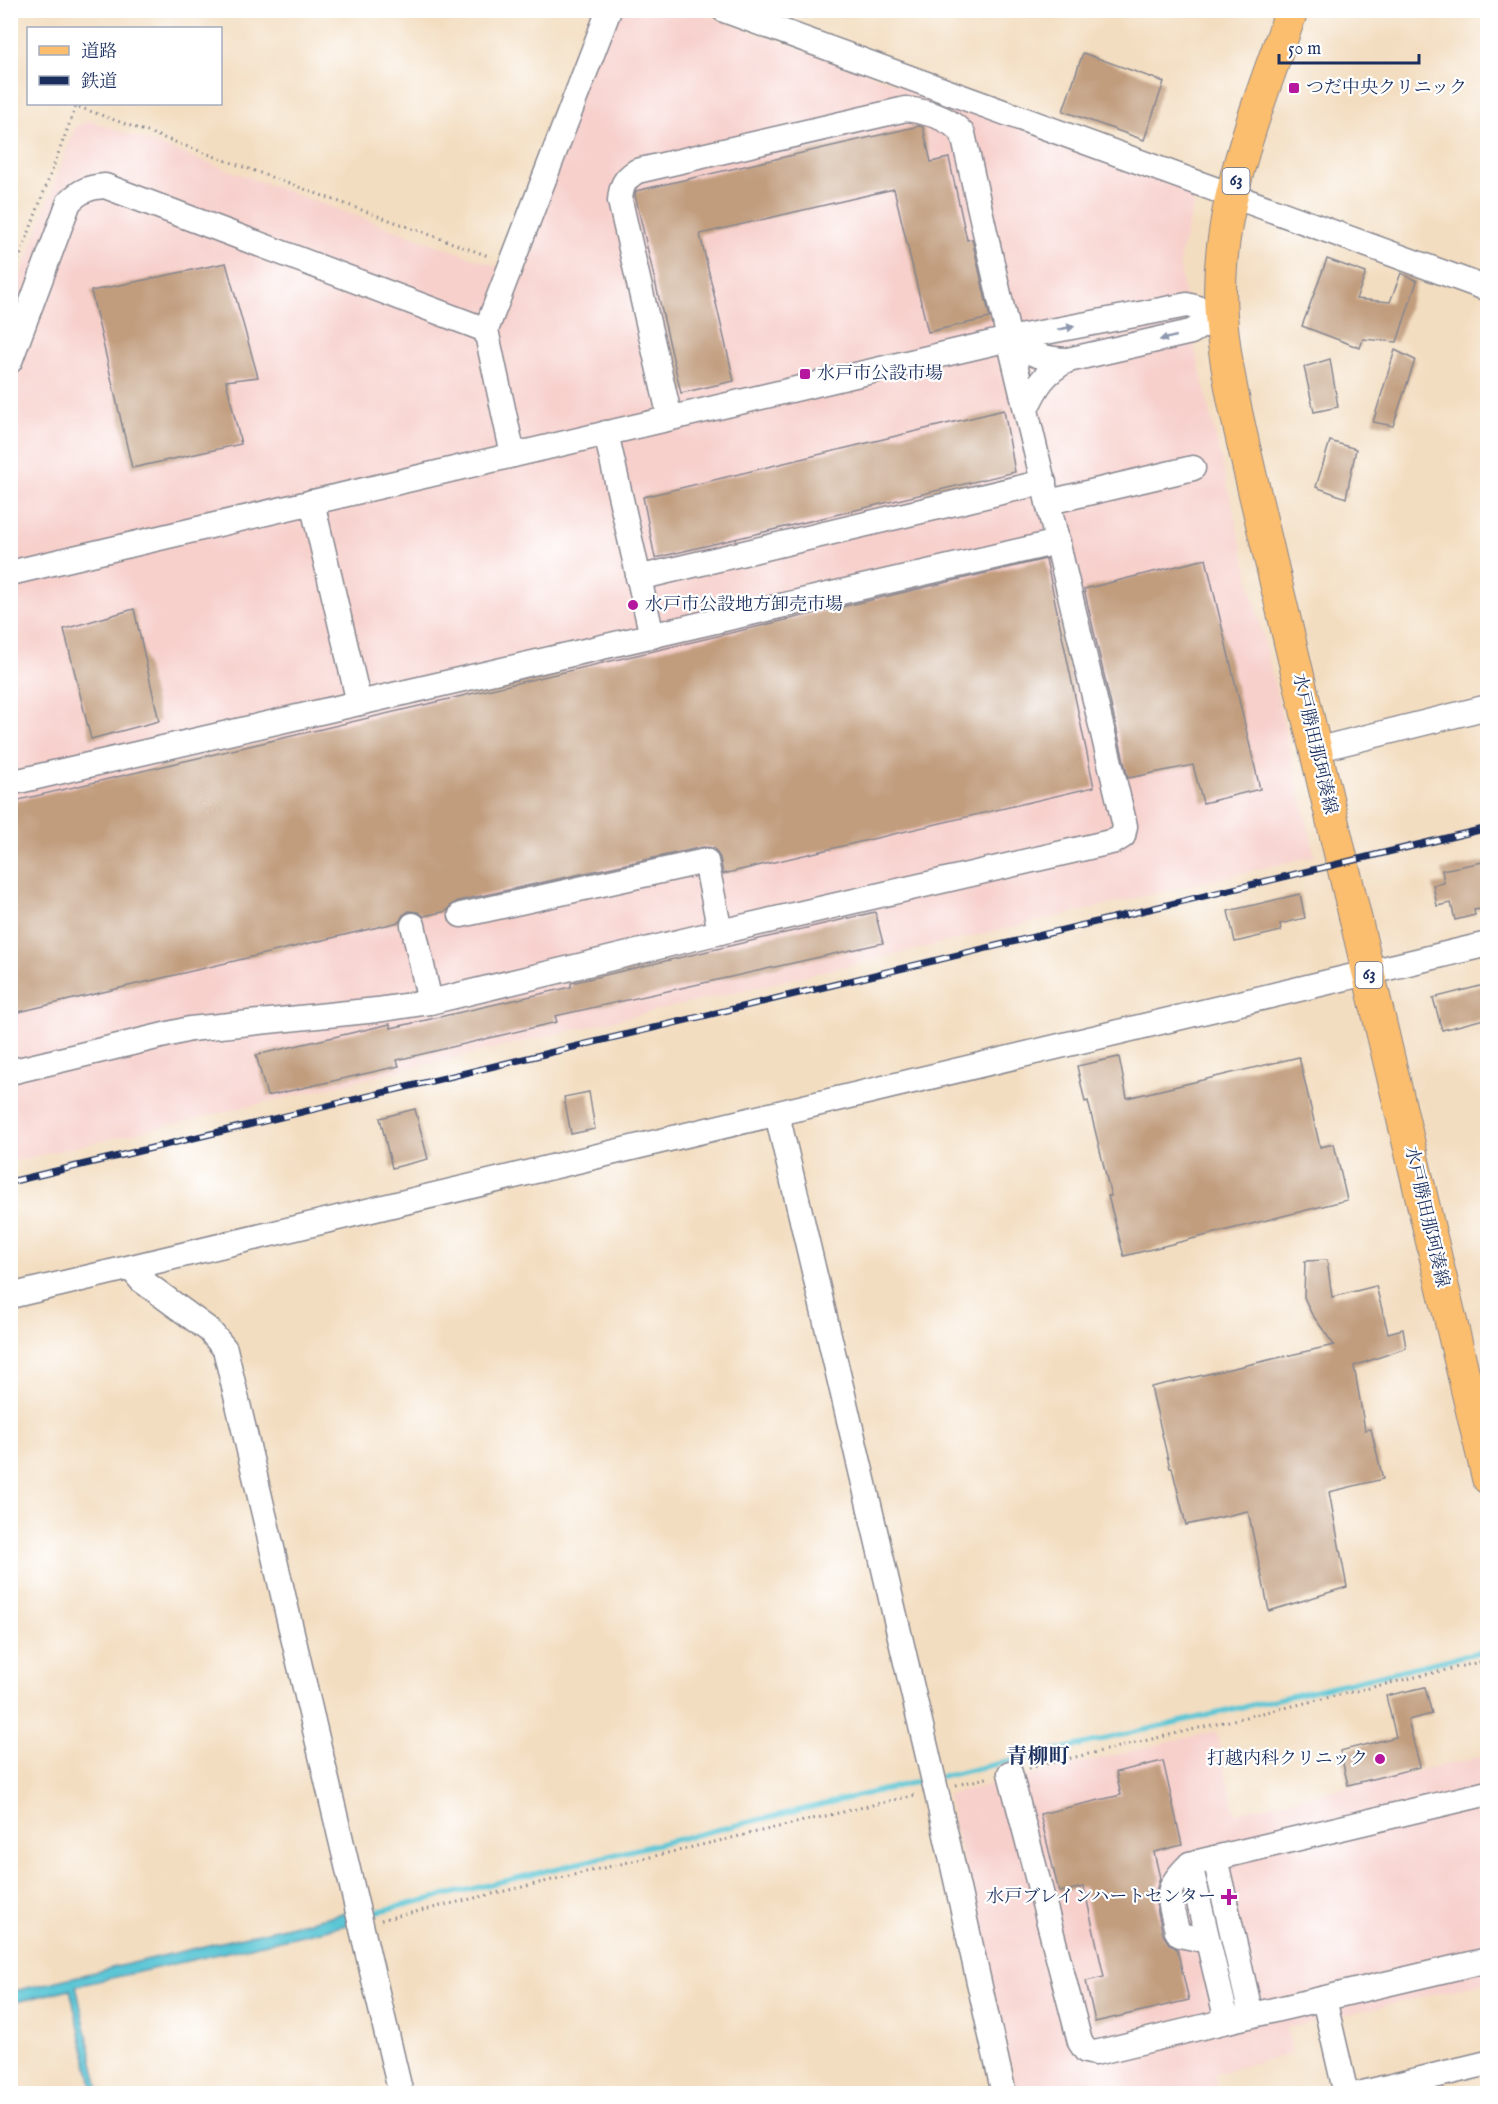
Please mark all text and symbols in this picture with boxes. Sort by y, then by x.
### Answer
legend [27,27,222,105]
scale bar [1279,27,1418,65]
text: 50 m [1288,38,1321,61]
text: 道路 [81,41,117,64]
text: 鉄道 [81,71,117,94]
place label: つだ中央クリニック [1306,77,1467,100]
marker: つだ中央クリニック [1287,81,1301,95]
road number: 63 [1222,168,1250,194]
one-way arrow [1057,323,1076,332]
one-way arrow [1159,333,1177,343]
place label: 水戸市公設市場 [817,363,943,386]
marker: 水戸市公設市場 [798,367,812,381]
place label: 水戸市公設地方卸売市場 [645,594,843,617]
marker: 水戸市公設地方卸売市場 [626,598,640,612]
street label: 水戸勝田那珂湊線 [1287,671,1341,817]
road number: 63 [1356,962,1382,988]
street label: 水戸勝田那珂湊線 [1399,1144,1453,1290]
district label: 青柳町 [1007,1744,1070,1771]
place label: 打越内科クリニック [1207,1748,1368,1771]
marker: 打越内科クリニック [1373,1752,1387,1766]
place label: 水戸ブレインハートセンター [986,1886,1216,1909]
marker: 水戸ブレインハートセンター [1220,1888,1238,1906]

